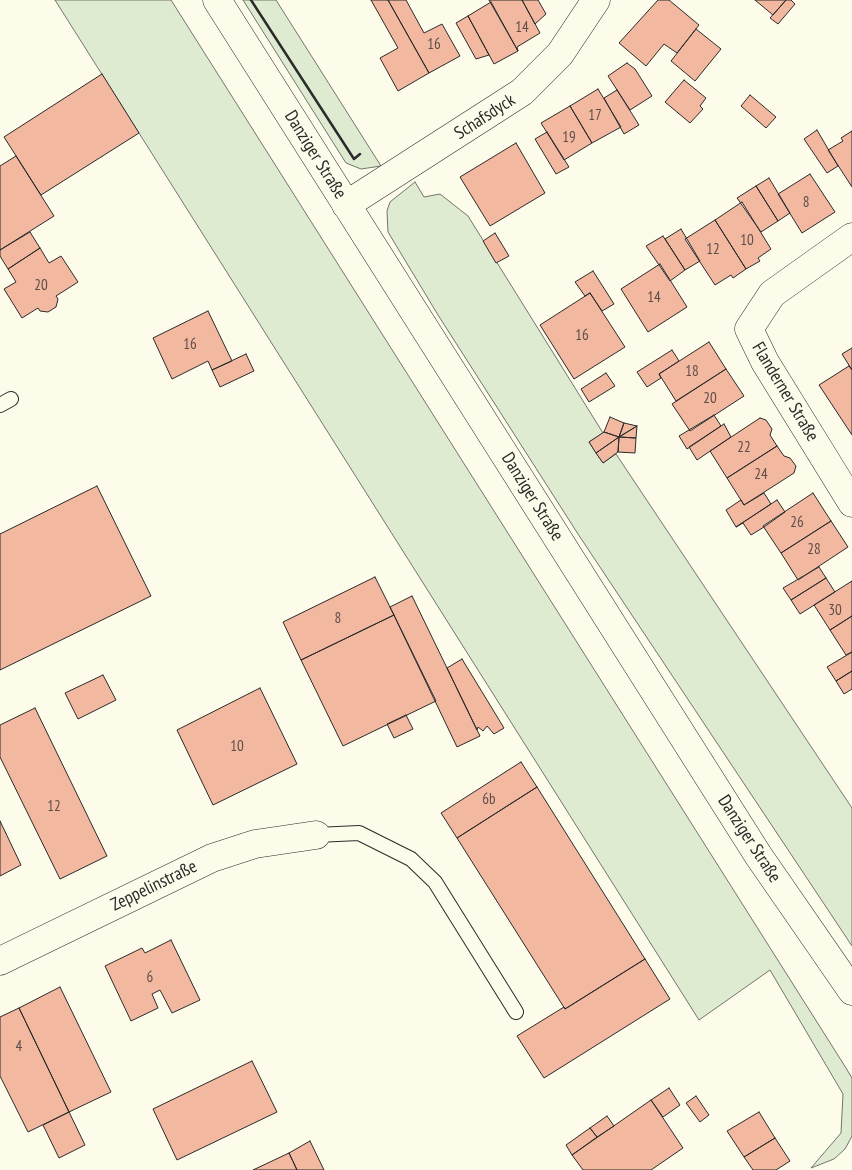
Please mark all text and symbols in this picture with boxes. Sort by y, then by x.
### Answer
house number: 14 [515,19,529,37]
house number: 16 [427,36,441,54]
street label: Schafsdyck [451,89,519,145]
street label: Danziger Straße [279,107,351,203]
house number: 17 [588,107,602,125]
house number: 19 [562,129,576,147]
house number: 8 [803,194,809,212]
house number: 10 [740,232,754,250]
house number: 12 [706,241,720,259]
house number: 20 [34,277,48,295]
house number: 14 [647,289,661,307]
house number: 16 [575,327,589,345]
house number: 16 [183,336,197,354]
street label: Flanderner Straße [747,338,823,446]
house number: 18 [685,363,699,381]
house number: 20 [703,390,717,408]
house number: 22 [737,439,751,457]
street label: Danziger Straße [496,449,568,545]
house number: 24 [754,466,768,484]
house number: 26 [790,514,804,532]
house number: 28 [807,541,821,559]
house number: 30 [828,602,842,620]
house number: 8 [335,610,341,628]
house number: 10 [230,738,244,756]
house number: 6b [482,791,496,809]
street label: Danziger Straße [713,791,785,887]
house number: 12 [47,798,61,816]
street label: Zeppelinstraße [107,856,201,916]
house number: 6 [147,969,153,987]
house number: 4 [16,1038,22,1056]

